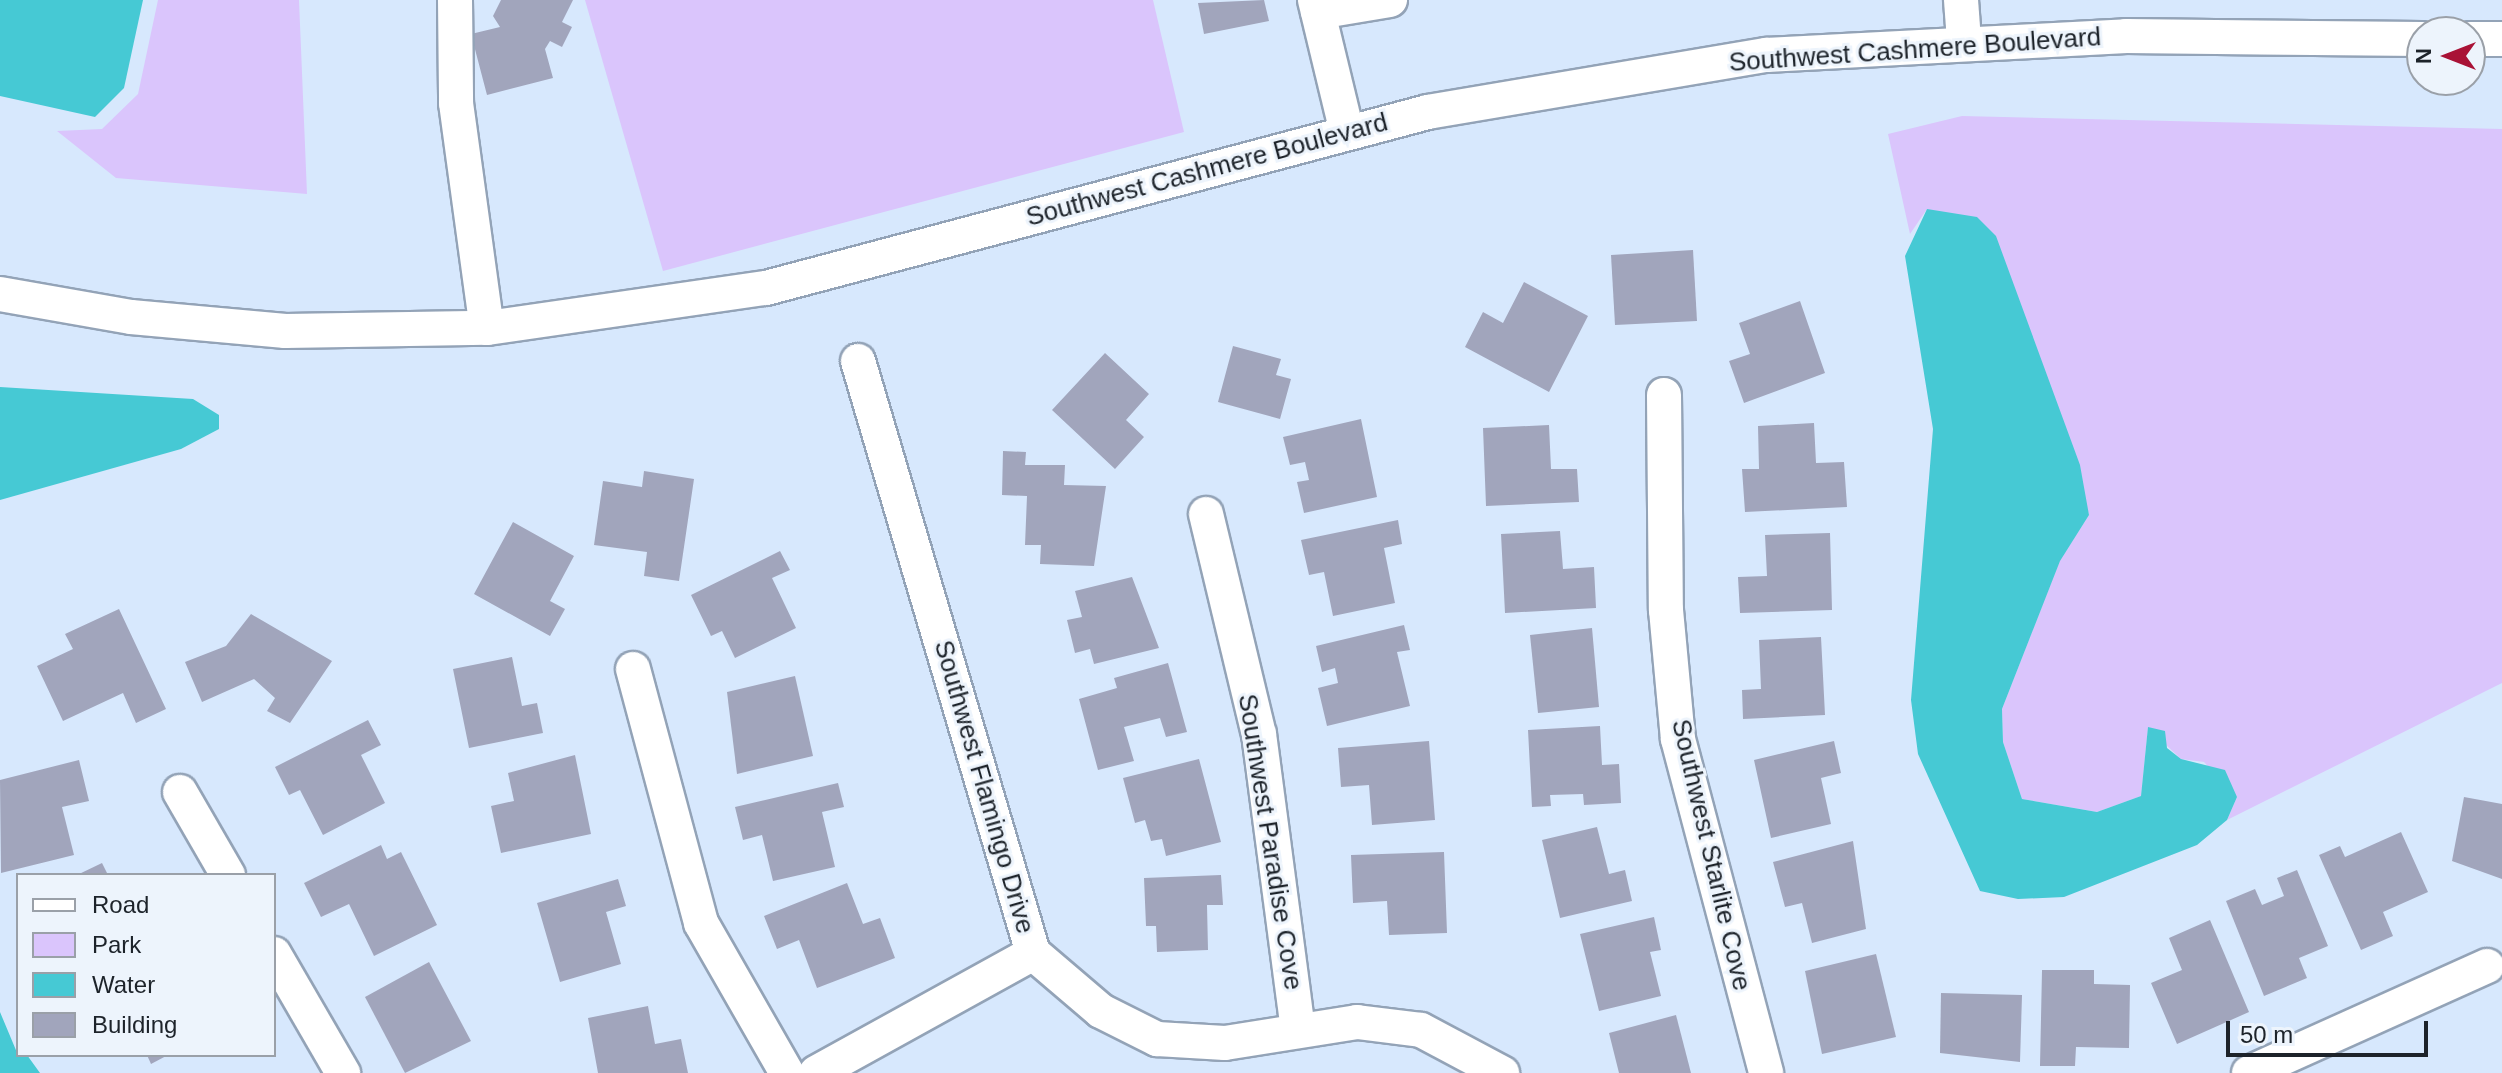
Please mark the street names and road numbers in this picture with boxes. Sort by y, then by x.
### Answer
street label: Southwest Cashmere Boulevard [1728,21,2102,79]
street label: Southwest Cashmere Boulevard [1023,107,1391,233]
street label: Southwest Flamingo Drive [927,637,1041,937]
street label: Southwest Paradise Cove [1231,692,1309,992]
street label: Southwest Starlite Cove [1665,716,1757,994]

